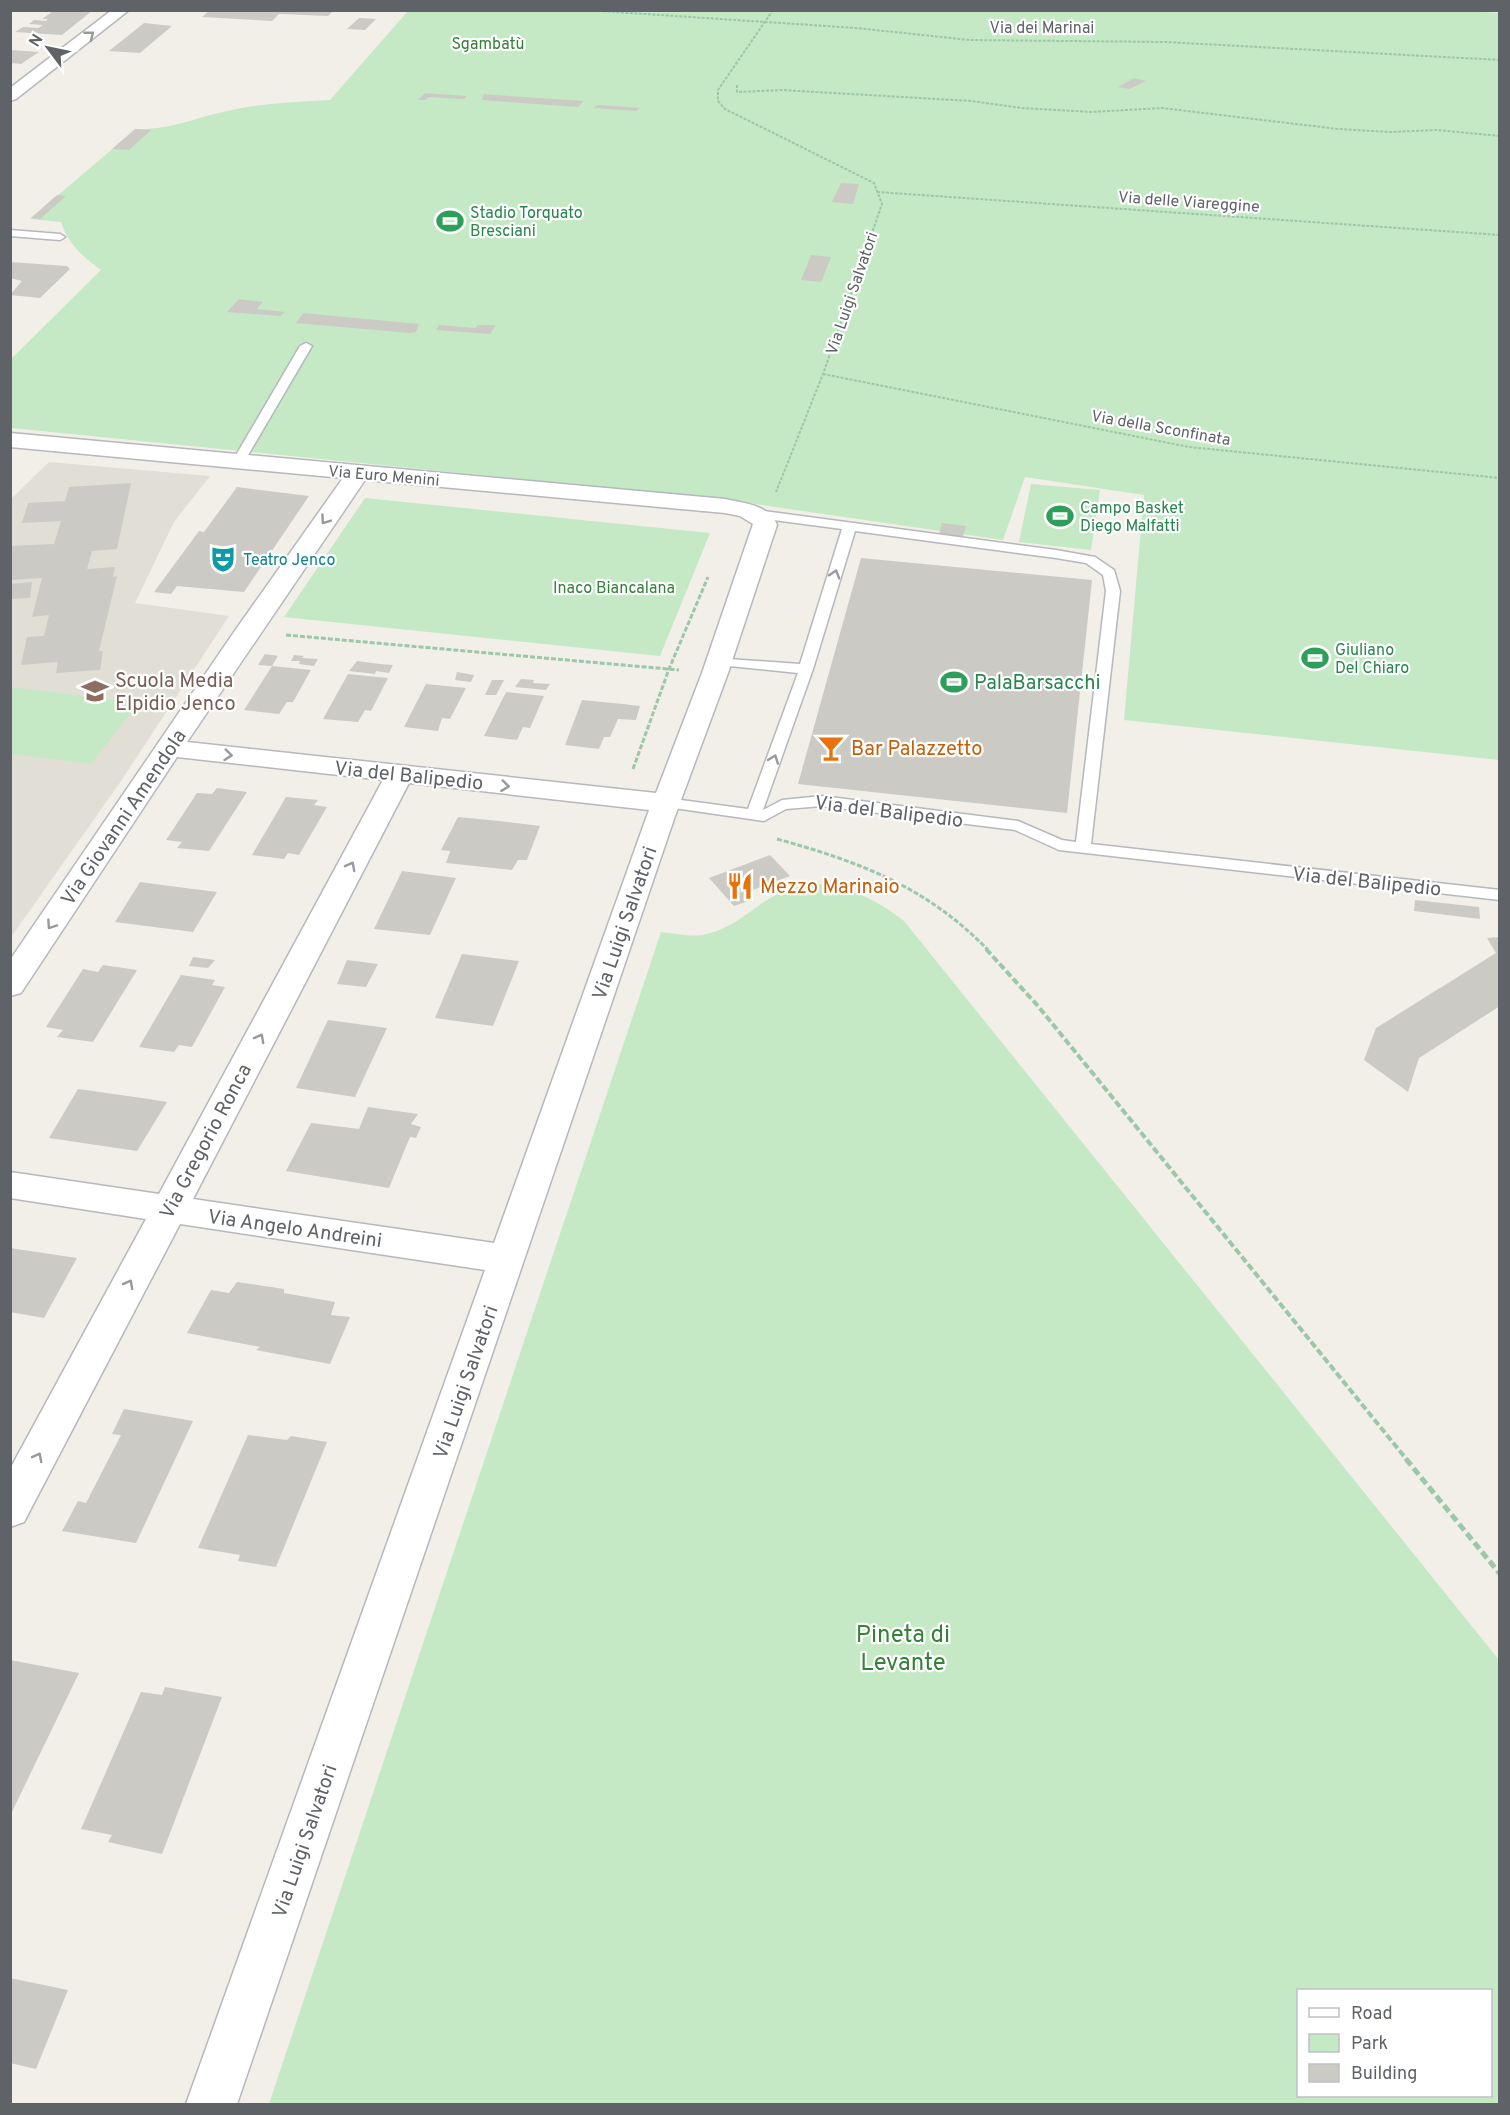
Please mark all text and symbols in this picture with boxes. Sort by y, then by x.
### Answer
north arrow [18,18,78,78]
street label: Via dei Marinai [990,19,1094,39]
text: N [25,31,49,51]
one-way arrow [84,31,95,42]
park label: Sgambatù [451,35,525,55]
street label: Via delle Viareggine [1117,188,1260,218]
place label: Stadio Torquato Bresciani [470,204,583,242]
sports icon: Stadio Torquato Bresciani [435,206,465,236]
street label: Via Luigi Salvatori [822,230,883,358]
street label: Via della Sconfinata [1089,407,1232,451]
street label: Via Euro Menini [327,462,440,492]
place label: Campo Basket Diego Malfatti [1080,499,1184,537]
sports icon: Campo Basket Diego Malfatti [1045,501,1075,531]
one-way arrow [321,513,332,524]
theatre icon: Teatro Jenco [208,544,238,574]
place label: Teatro Jenco [243,551,335,571]
one-way arrow [828,569,840,580]
park label: Inaco Biancalana [553,579,675,599]
place label: Giuliano Del Chiaro [1335,641,1409,679]
sports icon: Giuliano Del Chiaro [1300,643,1330,673]
sports icon: PalaBarsacchi [939,667,969,697]
place label: Scuola Media Elpidio Jenco [115,669,236,718]
place label: PalaBarsacchi [974,671,1101,697]
school or university icon: Scuola Media Elpidio Jenco [80,676,110,706]
street label: Via Giovanni Amendola [56,725,193,911]
bar icon: Bar Palazzetto [816,733,846,763]
place label: Bar Palazzetto [851,737,982,763]
one-way arrow [224,748,233,760]
one-way arrow [766,755,779,765]
street label: Via del Balipedio [333,756,485,798]
one-way arrow [501,779,510,792]
street label: Via del Balipedio [813,791,965,835]
street label: Via Luigi Salvatori [587,843,664,1004]
one-way arrow [344,861,355,872]
street label: Via del Balipedio [1291,862,1443,904]
restaurant icon: Mezzo Marinaio [725,871,755,901]
place label: Mezzo Marinaio [760,875,900,901]
one-way arrow [47,918,58,929]
one-way arrow [253,1034,264,1045]
street label: Via Gregorio Ronca [155,1060,259,1224]
street label: Via Angelo Andreini [206,1205,384,1255]
one-way arrow [122,1280,133,1291]
street label: Via Luigi Salvatori [428,1302,505,1463]
one-way arrow [31,1453,42,1463]
park label: Pineta di Levante [856,1621,950,1679]
street label: Via Luigi Salvatori [267,1761,344,1922]
legend [1297,1989,1492,2097]
text: Road [1351,2003,1393,2026]
text: Park [1351,2033,1388,2056]
text: Building [1351,2063,1417,2086]

